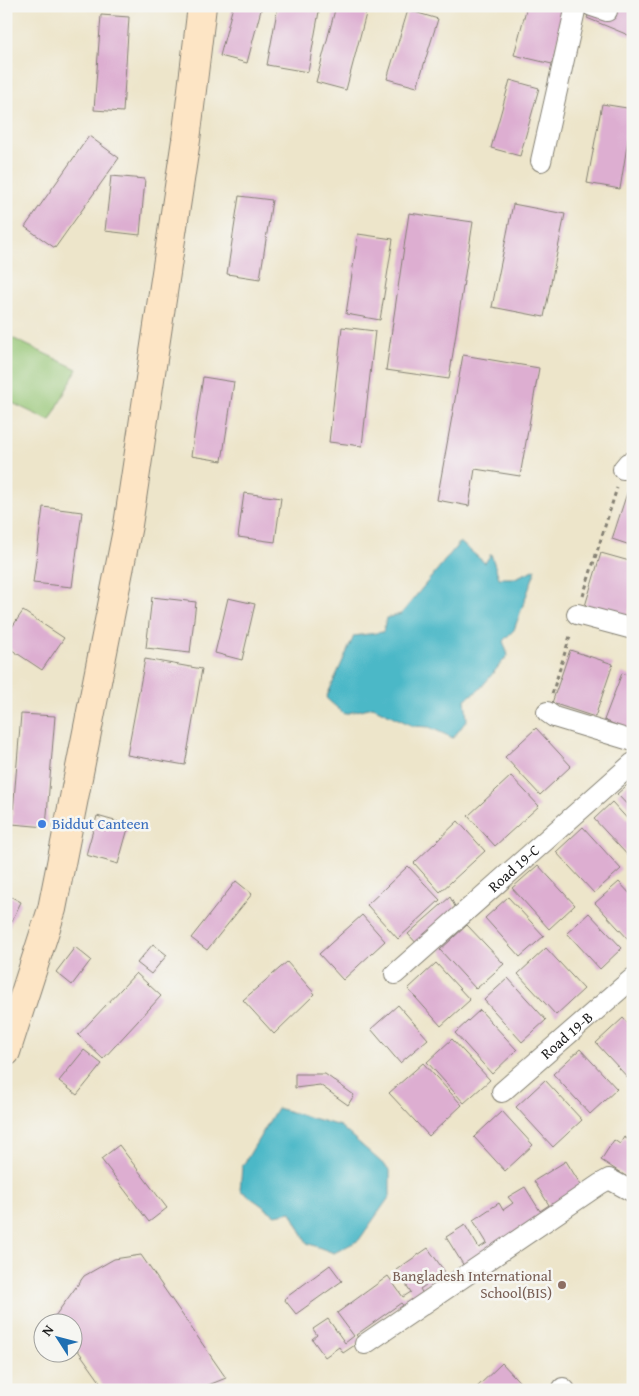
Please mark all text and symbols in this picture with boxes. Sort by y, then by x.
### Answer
place label: Biddut Canteen [52,813,149,834]
marker: Biddut Canteen [36,818,48,830]
street label: Road 19-C [483,840,544,897]
street label: Road 19-B [536,1007,597,1064]
place label: Bangladesh International School(BIS) [393,1265,552,1303]
marker: Bangladesh International School(BIS) [556,1279,568,1291]
north arrow [32,1314,82,1364]
text: N [37,1320,59,1340]

